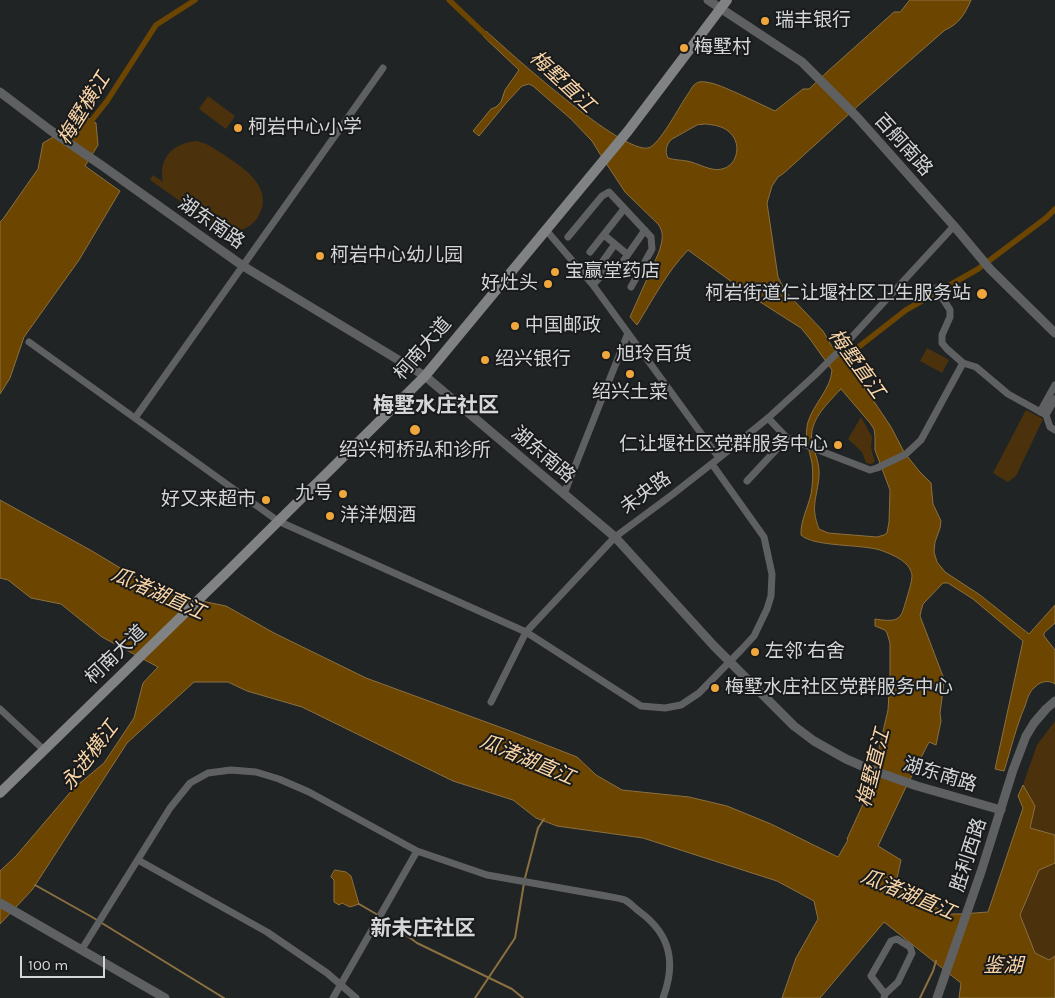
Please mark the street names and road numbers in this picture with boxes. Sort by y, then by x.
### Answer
street label: 百舸南路 [869,109,937,181]
street label: 湖东南路 [173,192,249,254]
street label: 柯南大道 [389,313,457,385]
street label: 湖东南路 [507,422,579,488]
street label: 未央路 [616,467,676,519]
street label: 柯南大道 [81,620,151,690]
street label: 湖东南路 [900,753,980,797]
street label: 胜利西路 [946,815,992,895]

